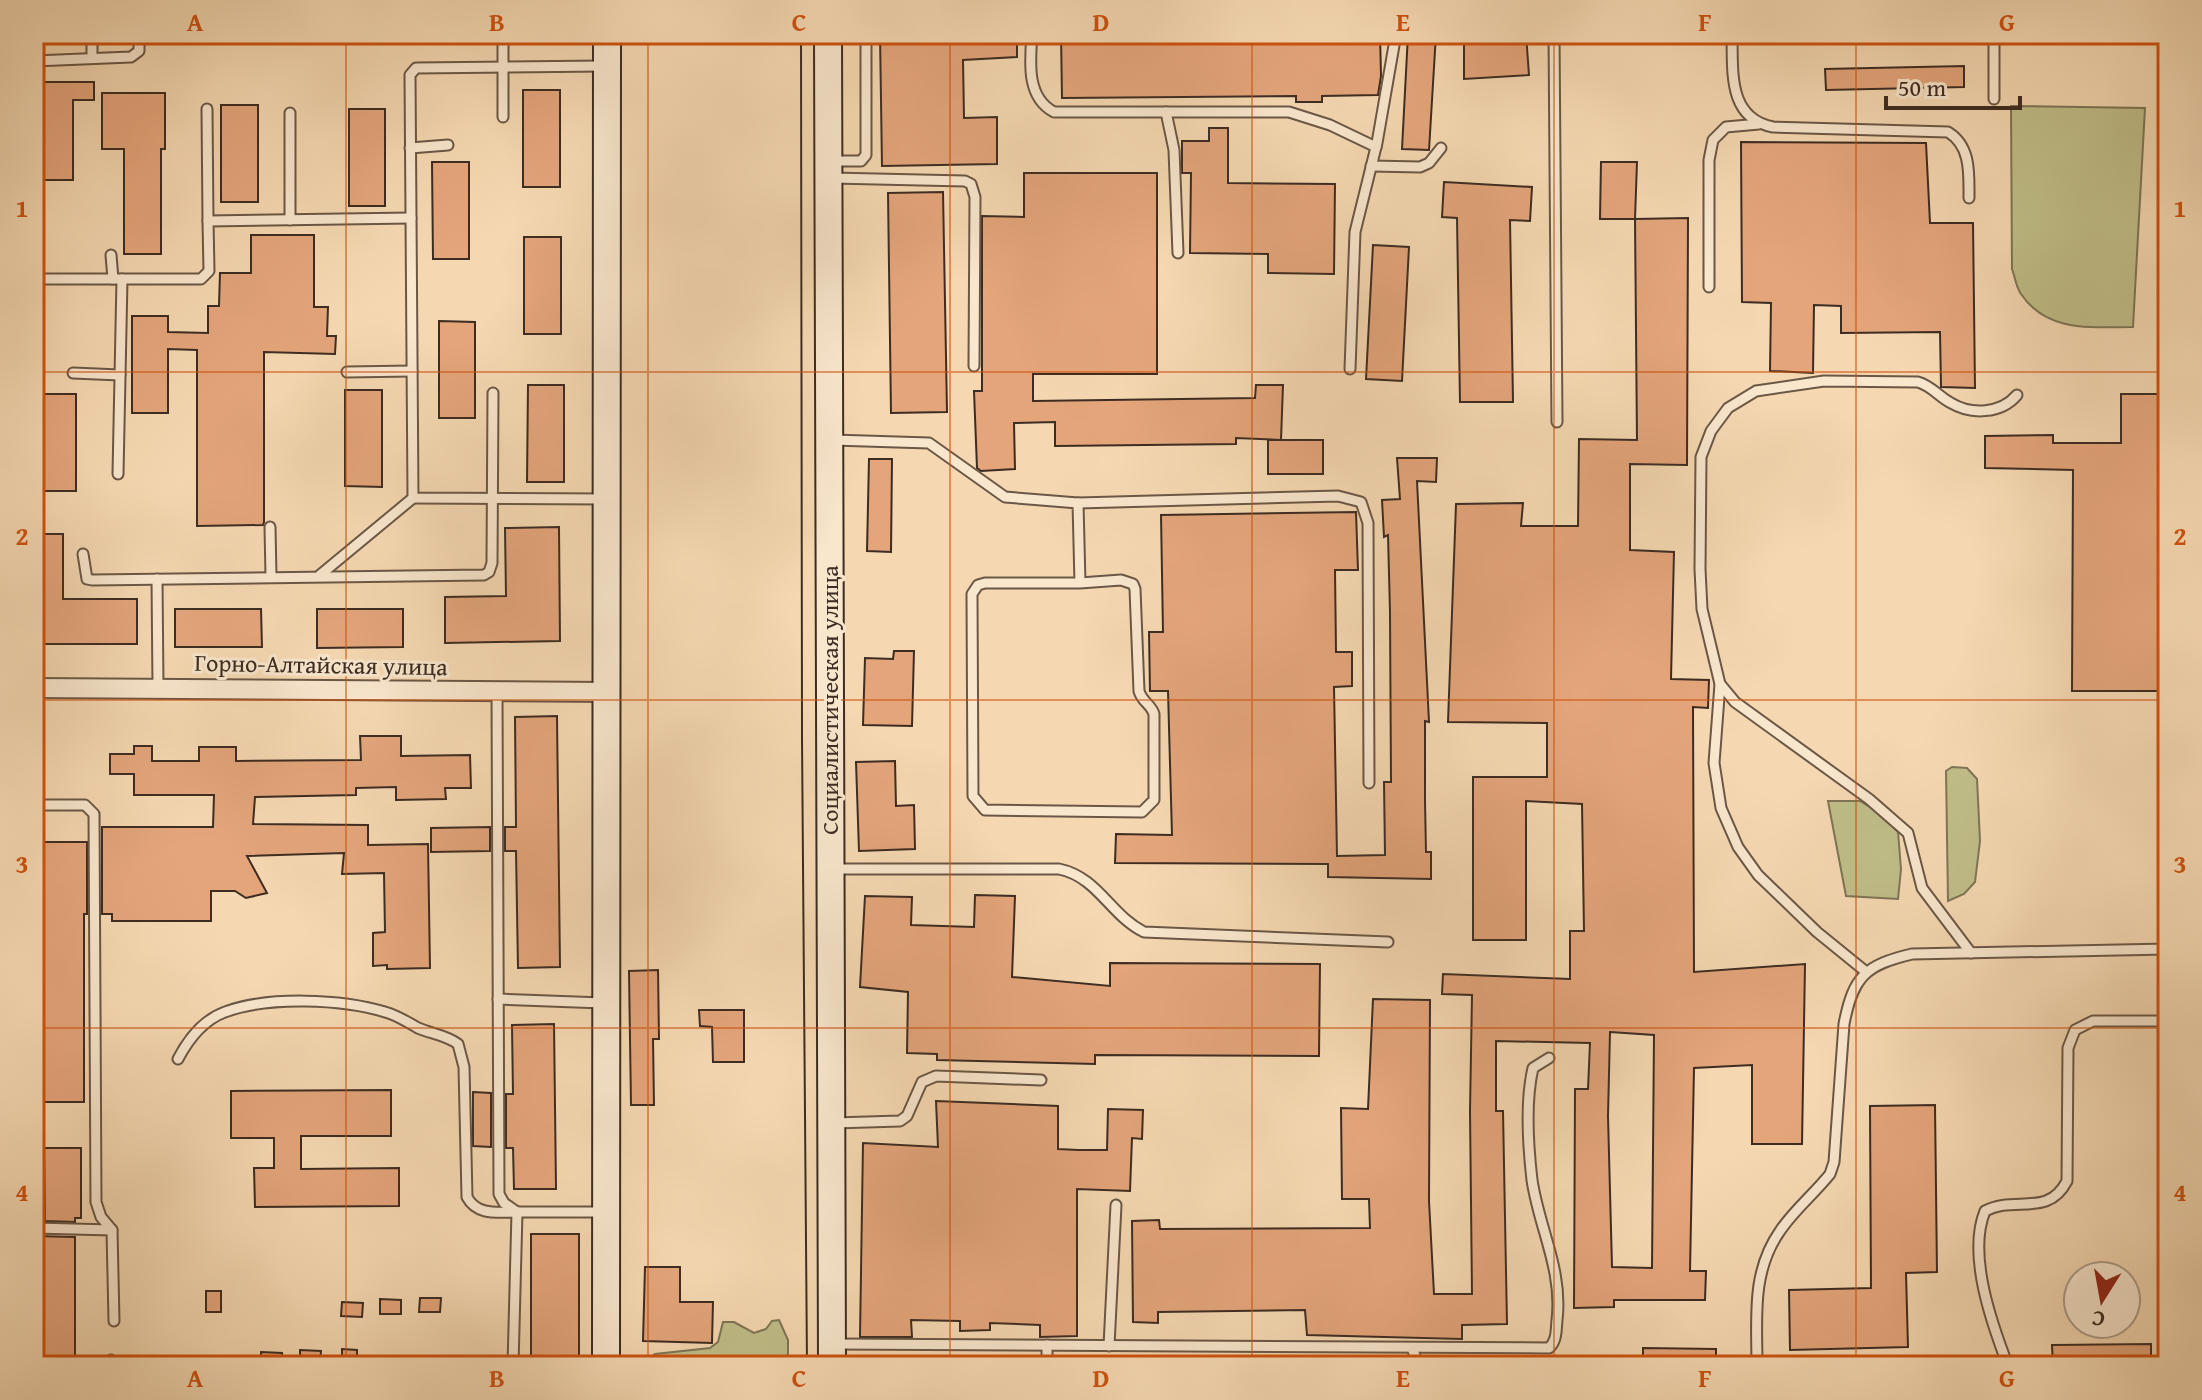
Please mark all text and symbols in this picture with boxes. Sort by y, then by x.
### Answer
text: A [187,2,204,41]
text: B [489,2,505,41]
text: C [792,2,806,41]
text: D [1093,2,1109,41]
text: E [1396,2,1410,41]
text: F [1698,2,1712,41]
text: G [1999,2,2015,41]
scale bar [1886,60,2020,110]
text: 50 m [1898,70,1946,105]
text: 1 [15,188,29,227]
text: 1 [2173,188,2187,227]
text: 2 [15,516,29,555]
text: 2 [2173,516,2187,555]
street label: Социалистическая улица [812,565,847,835]
street label: Горно-Алтайская улица [194,645,448,684]
text: 3 [15,844,29,883]
text: 3 [2173,844,2187,883]
text: 4 [15,1172,29,1211]
text: 4 [2173,1172,2187,1211]
north arrow [2062,1260,2142,1340]
text: С [2089,1303,2107,1337]
text: A [187,1358,204,1397]
text: B [489,1358,505,1397]
text: C [792,1358,806,1397]
text: D [1093,1358,1109,1397]
text: E [1396,1358,1410,1397]
text: F [1698,1358,1712,1397]
text: G [1999,1358,2015,1397]

